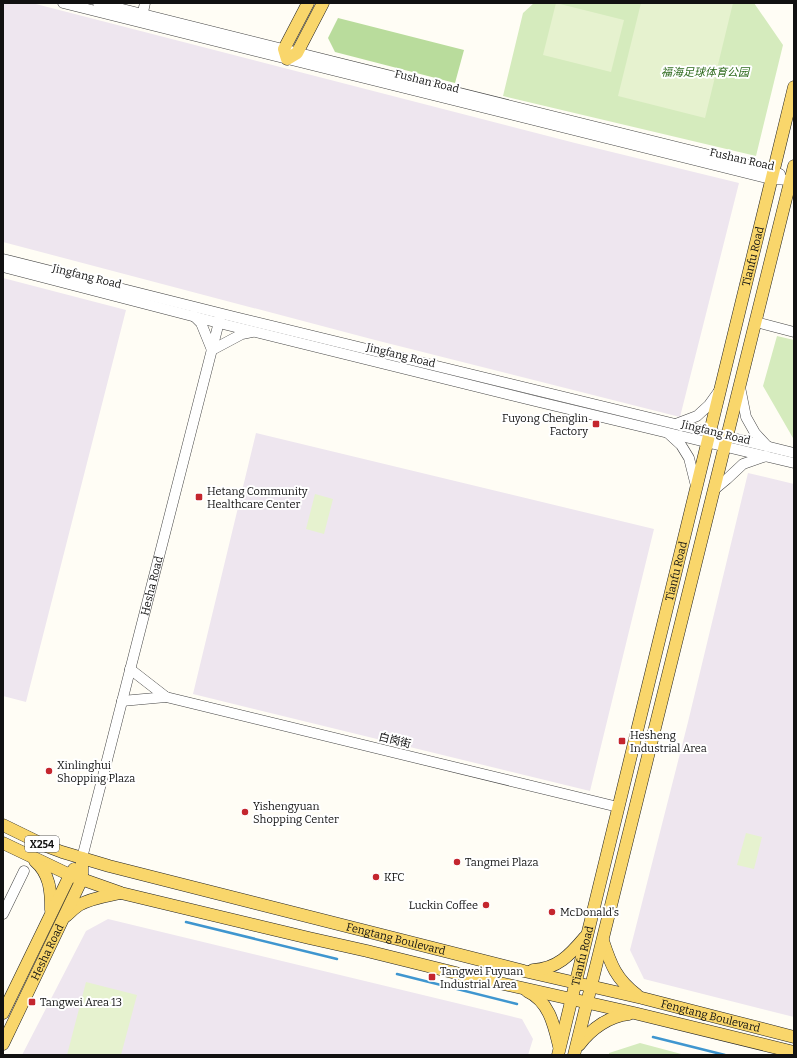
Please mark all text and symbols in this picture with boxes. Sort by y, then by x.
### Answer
park label: 福海足球体育公园 [661,66,751,79]
street label: Fushan Road [393,67,461,96]
street label: Fushan Road [708,146,776,173]
street label: Tianfu Road [740,225,767,288]
street label: Jingfang Road [50,261,123,291]
street label: Jingfang Road [364,340,437,370]
place label: Fuyong Chenglin Factory [502,412,588,438]
street label: Jingfang Road [679,417,752,447]
marker: Fuyong Chenglin Factory [591,419,601,429]
place label: Hetang Community Healthcare Center [207,485,308,511]
marker: Hetang Community Healthcare Center [194,492,204,502]
street label: Tianfu Road [663,540,690,603]
street label: Hesha Road [138,554,166,617]
place label: Hesheng Industrial Area [630,729,707,755]
street label: 白岗街 [377,730,412,751]
marker: Hesheng Industrial Area [617,736,627,746]
place label: Xinlinghui Shopping Plaza [57,759,135,785]
marker: Xinlinghui Shopping Plaza [44,766,54,776]
place label: Yishengyuan Shopping Center [253,800,339,826]
marker: Yishengyuan Shopping Center [240,807,250,817]
road number: X254 [25,836,59,852]
place label: Tangmei Plaza [465,856,539,869]
marker: Tangmei Plaza [452,857,462,867]
place label: KFC [384,871,404,884]
marker: KFC [371,872,381,882]
place label: Luckin Coffee [409,899,478,912]
marker: Luckin Coffee [481,900,491,910]
place label: McDonald's [560,906,619,919]
marker: McDonald's [547,907,557,917]
street label: Fengtang Boulevard [345,920,447,958]
street label: Hesha Road [28,922,67,982]
street label: Tianfu Road [569,924,596,987]
place label: Tangwei Fuyuan Industrial Area [440,965,523,991]
marker: Tangwei Fuyuan Industrial Area [427,972,437,982]
place label: Tangwei Area 13 [40,996,122,1009]
marker: Tangwei Area 13 [27,997,37,1007]
street label: Fengtang Boulevard [660,997,762,1035]

